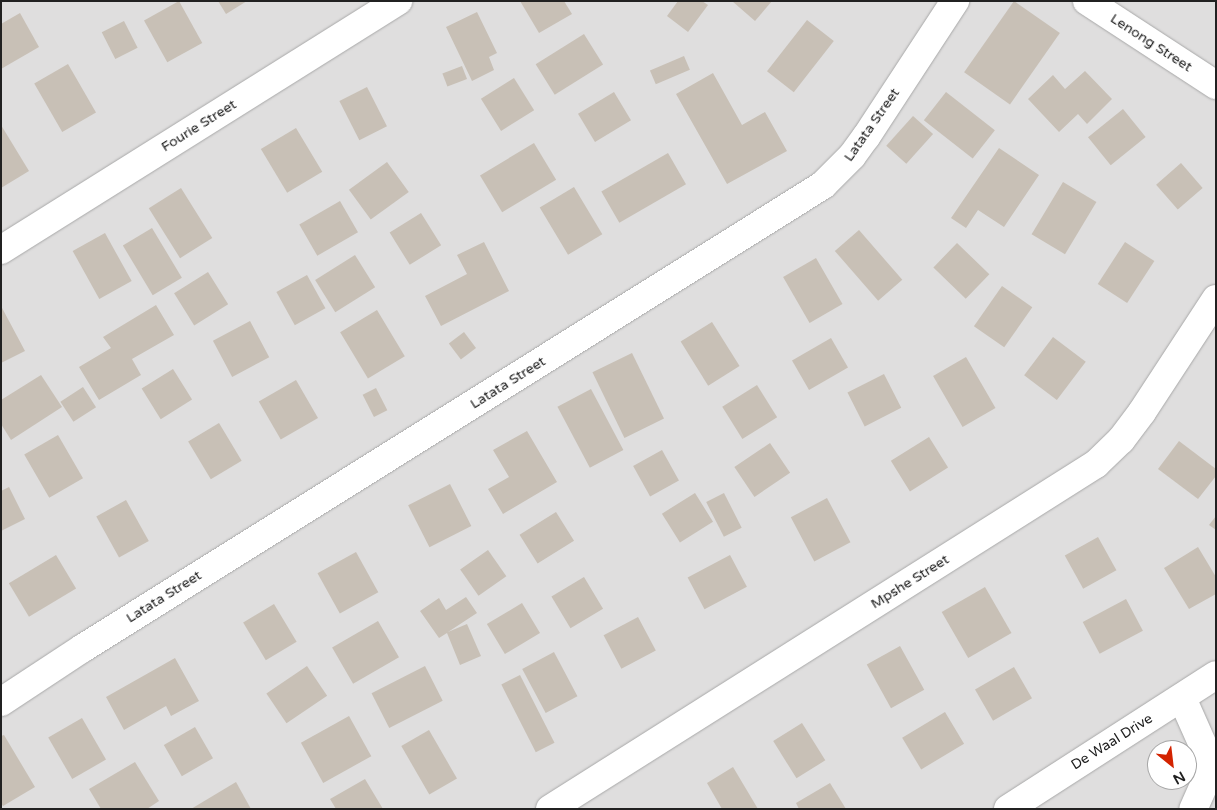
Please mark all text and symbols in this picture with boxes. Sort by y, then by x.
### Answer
street label: Lenong Street [1107,10,1195,76]
street label: Latata Street [841,85,903,165]
street label: Fourie Street [158,96,240,156]
street label: Latata Street [467,353,549,413]
street label: Mpshe Street [868,551,952,613]
street label: Latata Street [123,567,205,627]
street label: De Waal Drive [1068,710,1156,774]
north arrow [1147,740,1197,790]
text: N [1170,768,1188,788]

